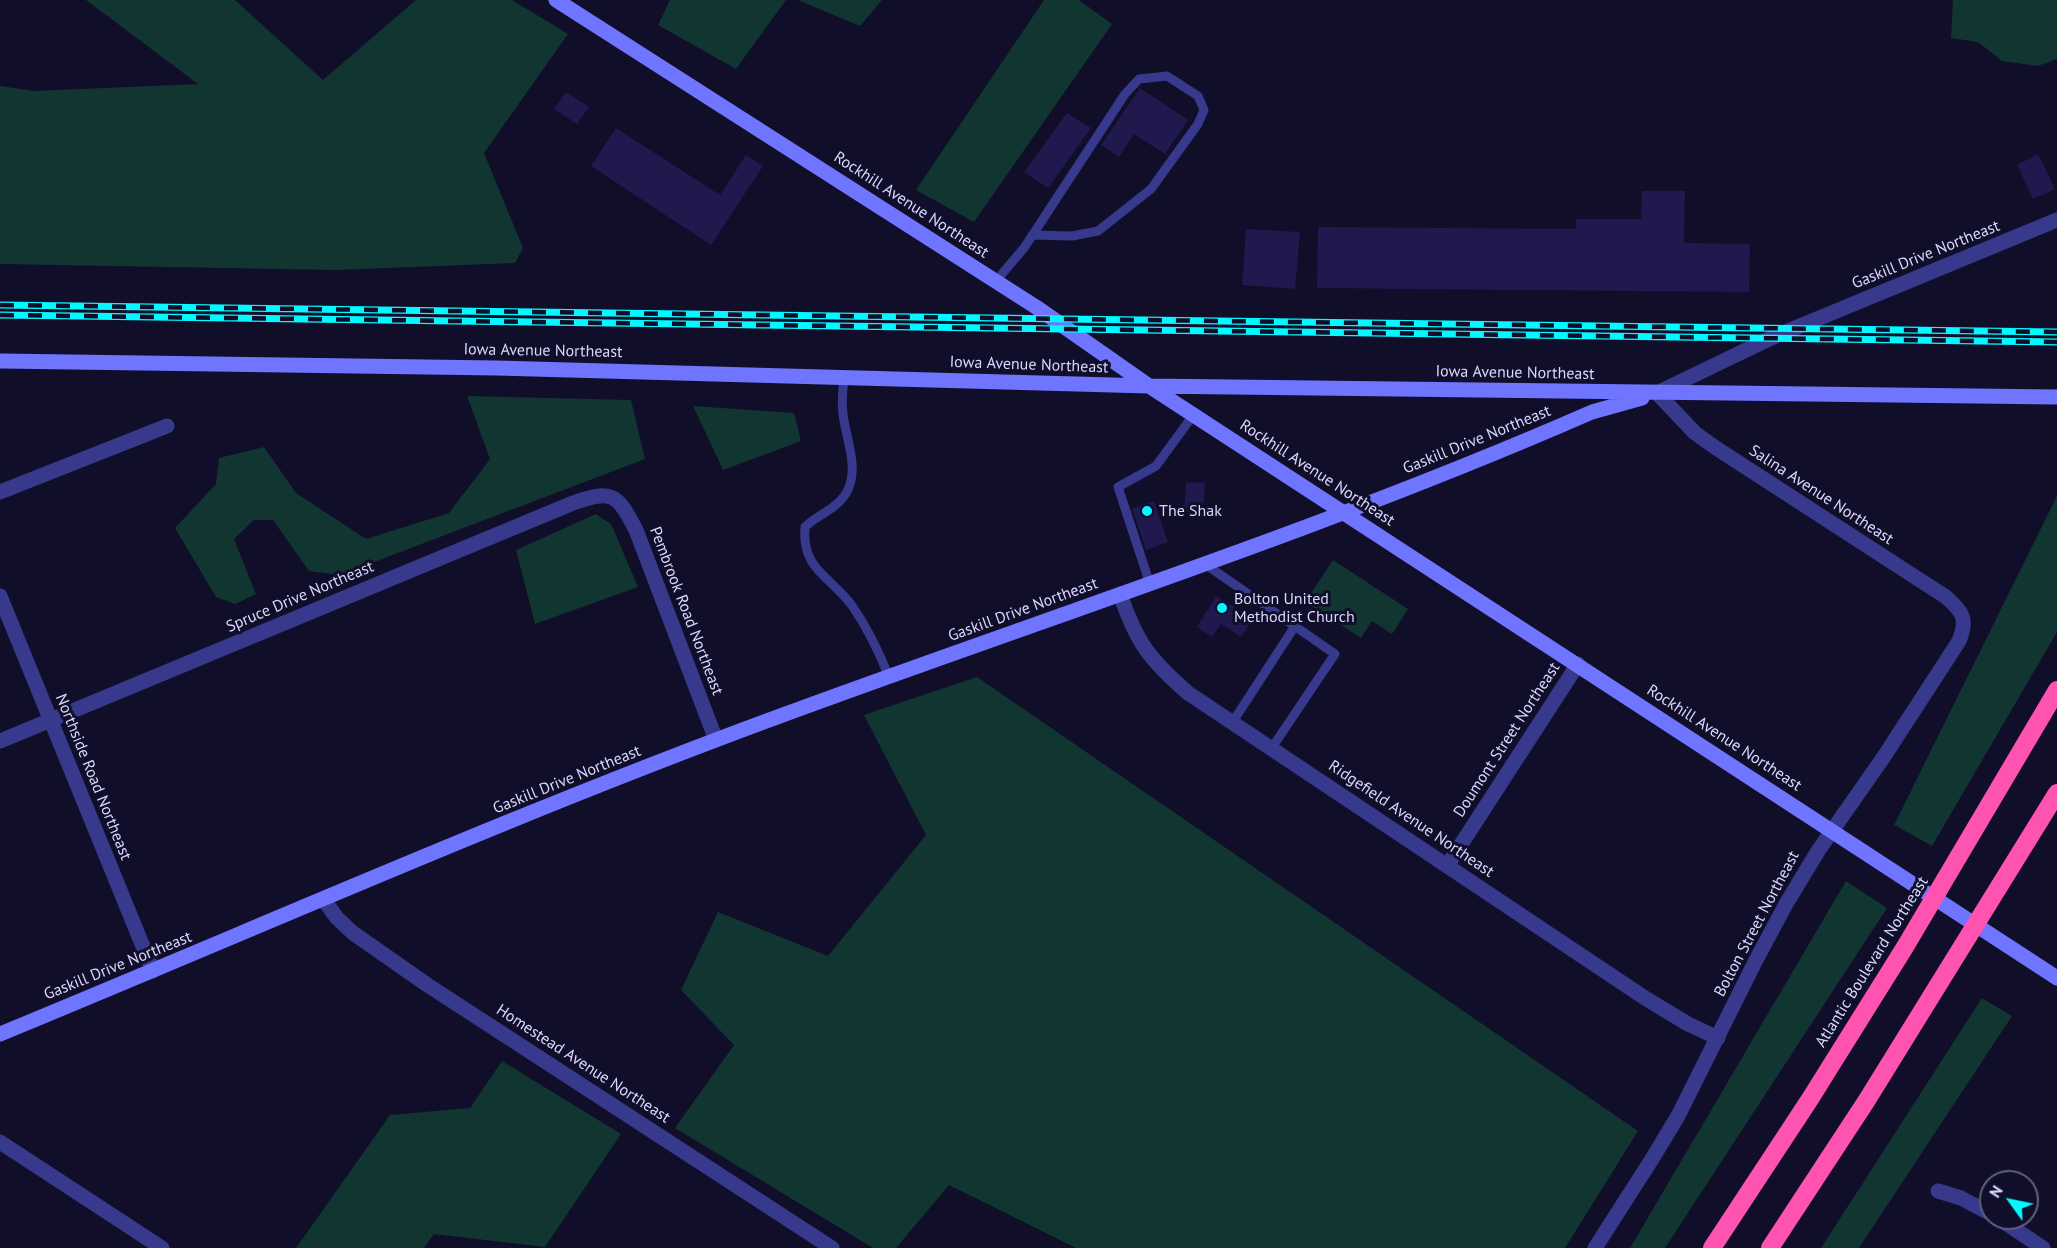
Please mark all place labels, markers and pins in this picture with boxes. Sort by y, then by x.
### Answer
place label: The Shak [1159,501,1222,521]
marker: The Shak [1140,504,1154,518]
place label: Bolton United Methodist Church [1234,589,1355,627]
marker: Bolton United Methodist Church [1215,601,1229,615]

